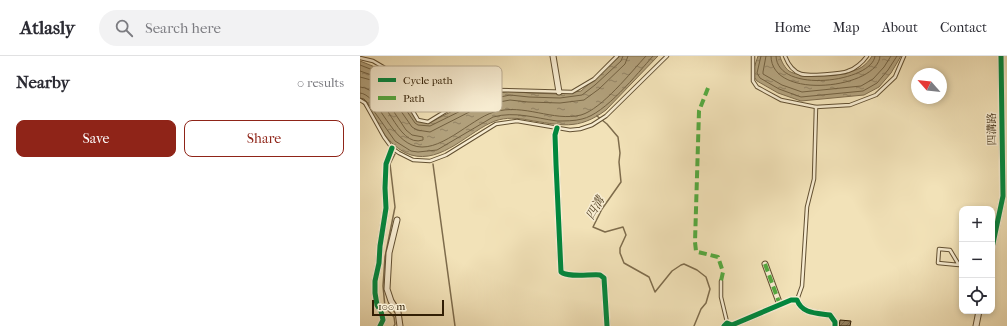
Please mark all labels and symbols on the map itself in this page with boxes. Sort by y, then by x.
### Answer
legend [370,66,502,112]
north arrow [911,68,947,104]
text: Cycle path [403,74,454,87]
text: Path [403,92,426,105]
street label: 四溝路 [985,112,999,146]
water label: 四溝 [583,192,608,222]
scale bar [372,298,444,317]

